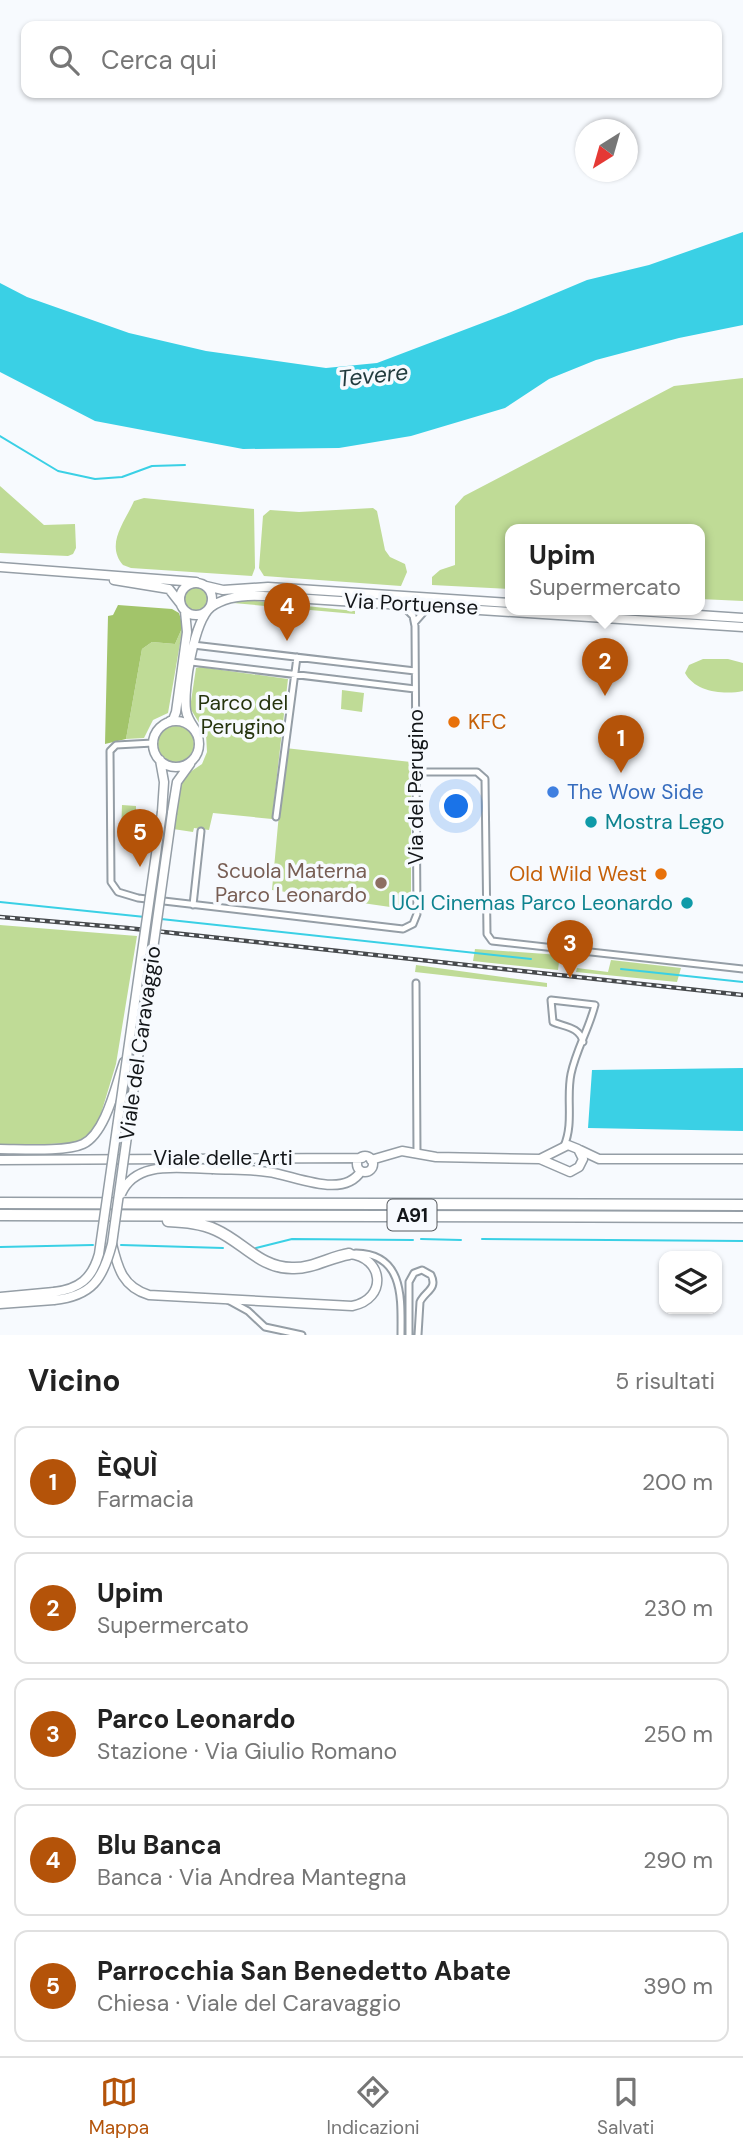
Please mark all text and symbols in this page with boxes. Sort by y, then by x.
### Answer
search box [21,21,722,98]
icon: search [45,41,83,79]
text: Cerca qui [101,43,217,77]
north arrow [575,119,638,182]
water label: Tevere [336,356,410,394]
popup [505,524,705,615]
text: Upim [529,538,596,572]
text: Supermercato [529,572,681,602]
pin: 4 [264,583,310,641]
street label: Via Portuense [343,586,479,622]
pin: 2 [582,638,628,696]
park label: Parco del Perugino [198,689,288,741]
place label: KFC [468,708,507,736]
street label: Via del Perugino [402,709,430,865]
marker: KFC [446,714,462,730]
pin: 1 [598,715,644,773]
place label: The Wow Side [567,778,704,806]
marker: The Wow Side [545,784,561,800]
your location [439,789,473,823]
place label: Mostra Lego [605,808,724,836]
pin: 5 [117,809,163,867]
marker: Mostra Lego [583,814,599,830]
place label: Scuola Materna Parco Leonardo [215,857,367,909]
place label: Old Wild West [509,860,647,888]
marker: Old Wild West [653,866,669,882]
marker: Scuola Materna Parco Leonardo [373,875,389,891]
place label: UCI Cinemas Parco Leonardo [391,889,673,917]
marker: UCI Cinemas Parco Leonardo [679,895,695,911]
pin: 3 [547,920,593,978]
street label: Viale del Caravaggio [112,944,168,1142]
street label: Viale delle Arti [153,1144,293,1172]
road number: A91 [388,1200,436,1231]
map controls [659,1251,722,1314]
button: layers [659,1251,722,1314]
text: Vicino [28,1361,121,1400]
text: 5 risultati [615,1366,715,1396]
text: ÈQUÌ [97,1450,157,1484]
text: 1 [49,1467,57,1497]
text: 200 m [642,1467,713,1497]
text: Farmacia [97,1484,194,1514]
text: Upim [97,1576,163,1610]
text: 2 [46,1593,60,1623]
text: 230 m [644,1593,713,1623]
text: Supermercato [97,1610,249,1640]
text: Parco Leonardo [97,1702,296,1736]
text: 3 [46,1719,60,1749]
text: 250 m [643,1719,713,1749]
text: Stazione · Via Giulio Romano [97,1736,397,1766]
text: Blu Banca [97,1828,222,1862]
text: 4 [46,1845,60,1875]
text: 290 m [643,1845,713,1875]
text: Banca · Via Andrea Mantegna [97,1862,407,1892]
text: Parrocchia San Benedetto Abate [97,1954,511,1988]
text: 5 [46,1971,60,2001]
text: 390 m [643,1971,713,2001]
text: Chiesa · Viale del Caravaggio [97,1988,401,2018]
tab: Mappa [89,2073,149,2140]
tab: Indicazioni [327,2073,420,2140]
tab: Salvati [597,2073,654,2140]

